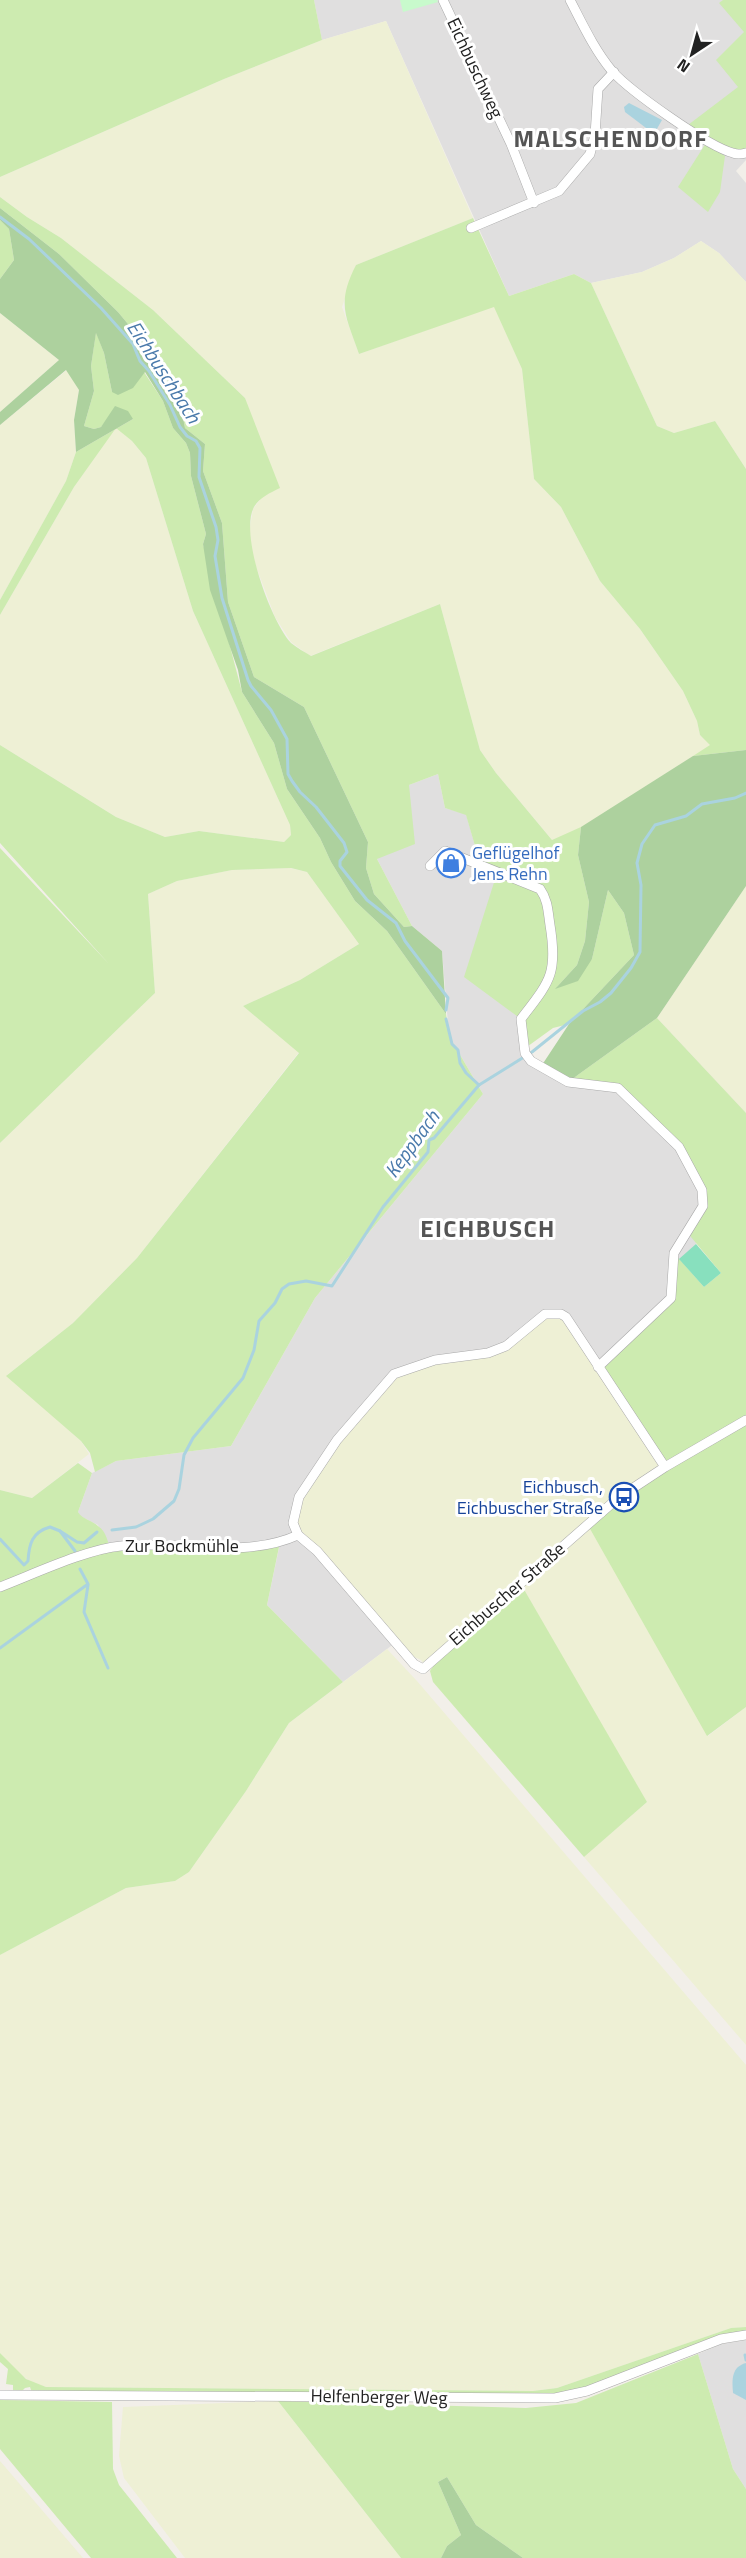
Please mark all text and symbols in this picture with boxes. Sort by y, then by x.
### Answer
street label: Eichbuschweg [440,13,511,123]
north arrow [662,24,722,84]
text: N [672,53,695,79]
district label: MALSCHENDORF [513,120,709,156]
water label: Eichbuschbach [120,314,210,430]
place label: Geflügelhof Jens Rehn [472,839,560,887]
shop icon: Geflügelhof Jens Rehn [435,847,467,879]
water label: Keppbach [376,1103,447,1184]
district label: EICHBUSCH [420,1210,556,1246]
place label: Eichbusch, Eichbuscher Straße [457,1473,603,1521]
bus stop icon: Eichbusch, Eichbuscher Straße [608,1481,640,1513]
street label: Zur Bockmühle [125,1532,239,1559]
street label: Eichbuscher Straße [443,1535,571,1652]
street label: Helfenberger Weg [310,2382,448,2411]

